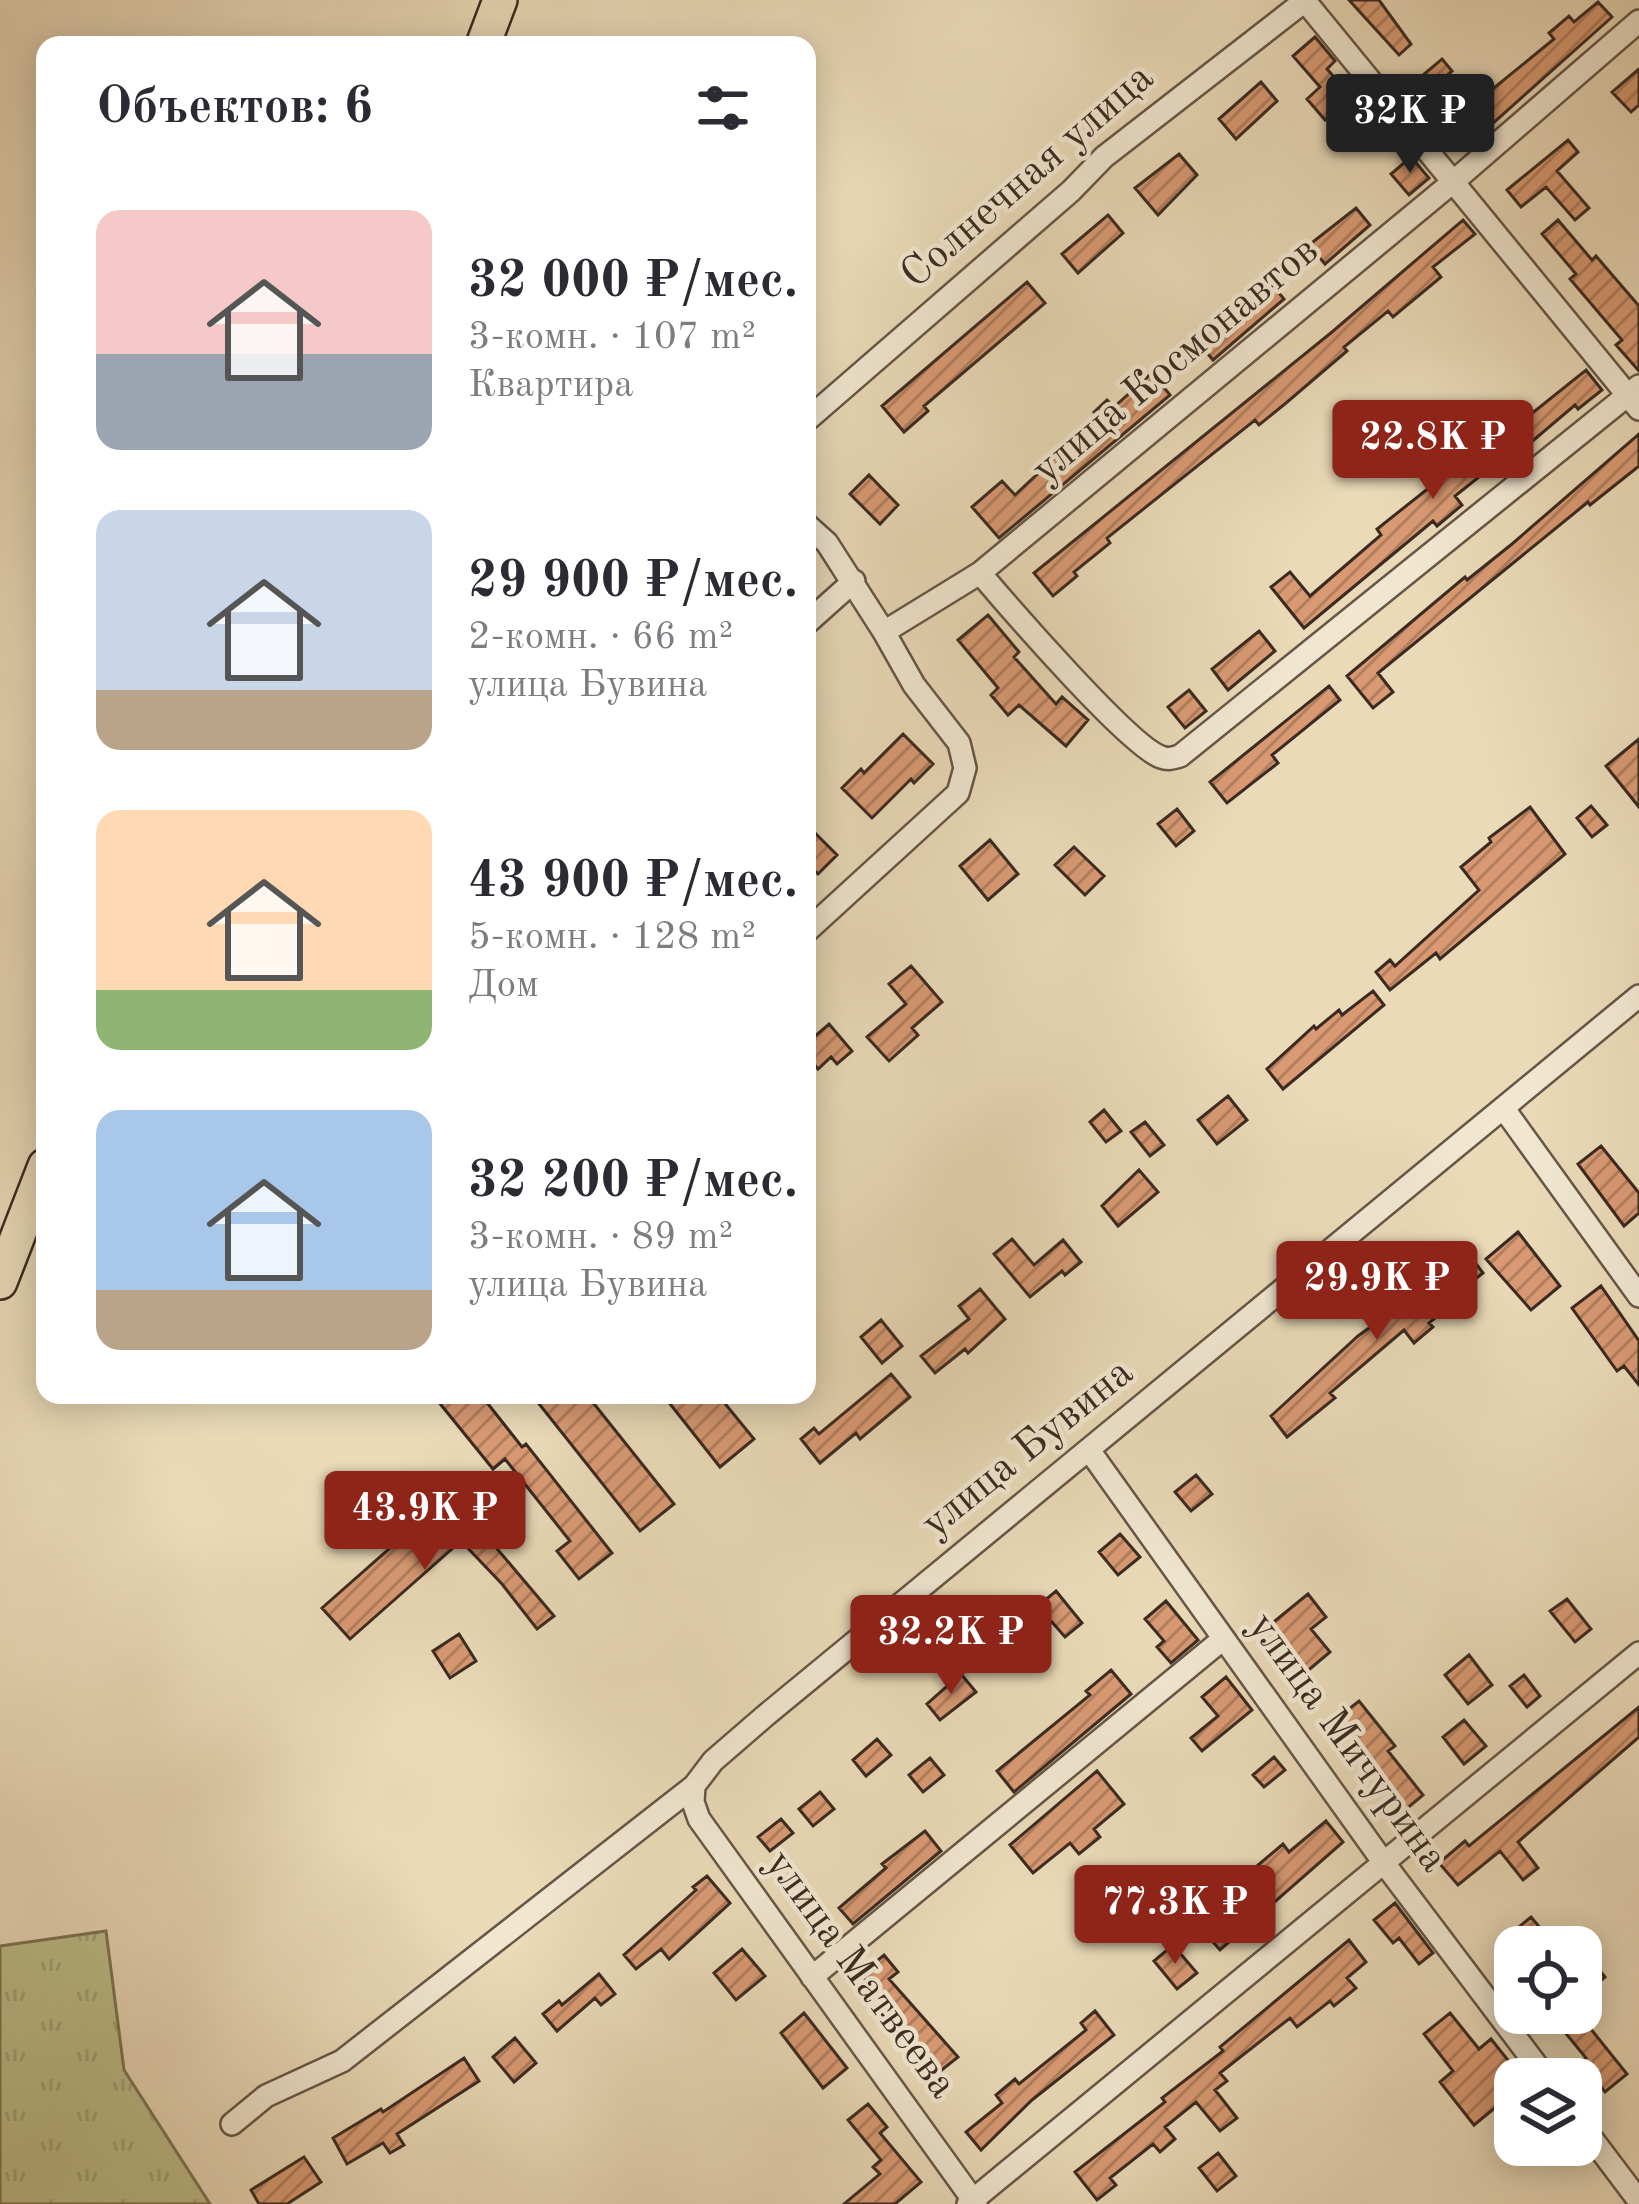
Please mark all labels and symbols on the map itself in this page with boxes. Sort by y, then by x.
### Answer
street label: Солнечная улица [894,57,1162,297]
pin: 32K ₽ [1326,74,1494,176]
street label: улица Космонавтов [1025,230,1327,492]
pin: 22.8K ₽ [1322,400,1544,502]
pin: 29.9K ₽ [1266,1241,1488,1343]
street label: улица Бувина [915,1352,1141,1546]
pin: 43.9K ₽ [314,1471,536,1573]
pin: 32.2K ₽ [840,1595,1062,1697]
street label: улица Мичурина [1239,1606,1455,1880]
street label: улица Матвеева [756,1843,964,2107]
pin: 77.3K ₽ [1064,1865,1286,1967]

